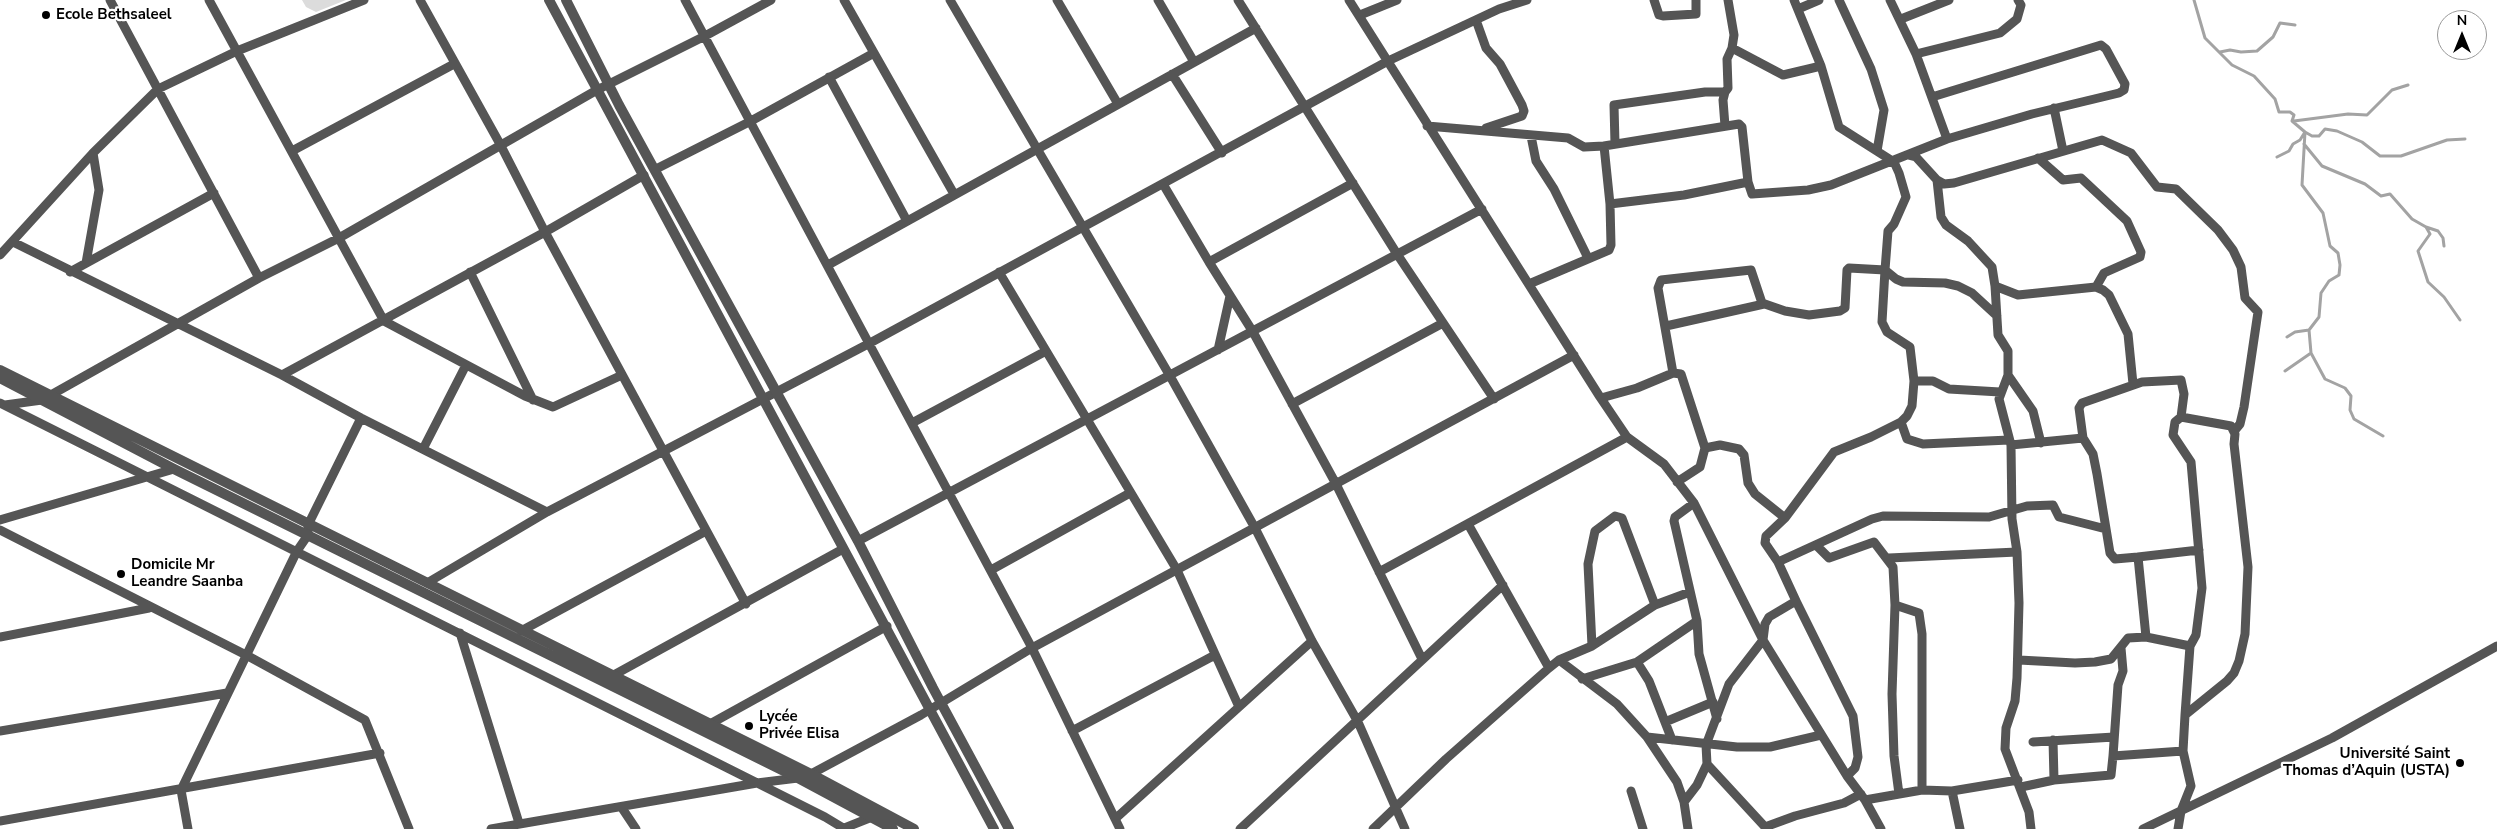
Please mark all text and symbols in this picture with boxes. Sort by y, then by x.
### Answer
place label: Ecole Bethsaleel [56,6,172,24]
marker: Ecole Bethsaleel [40,9,52,21]
north arrow [2437,10,2487,60]
text: N [2457,11,2467,30]
place label: Domicile Mr Leandre Saanba [131,556,243,591]
marker: Domicile Mr Leandre Saanba [115,568,127,580]
place label: Lycée Privée Elisa [759,708,839,743]
marker: Lycée Privée Elisa [743,720,755,732]
place label: Université Saint Thomas d’Aquin (USTA) [2283,745,2450,780]
marker: Université Saint Thomas d’Aquin (USTA) [2454,757,2466,769]

